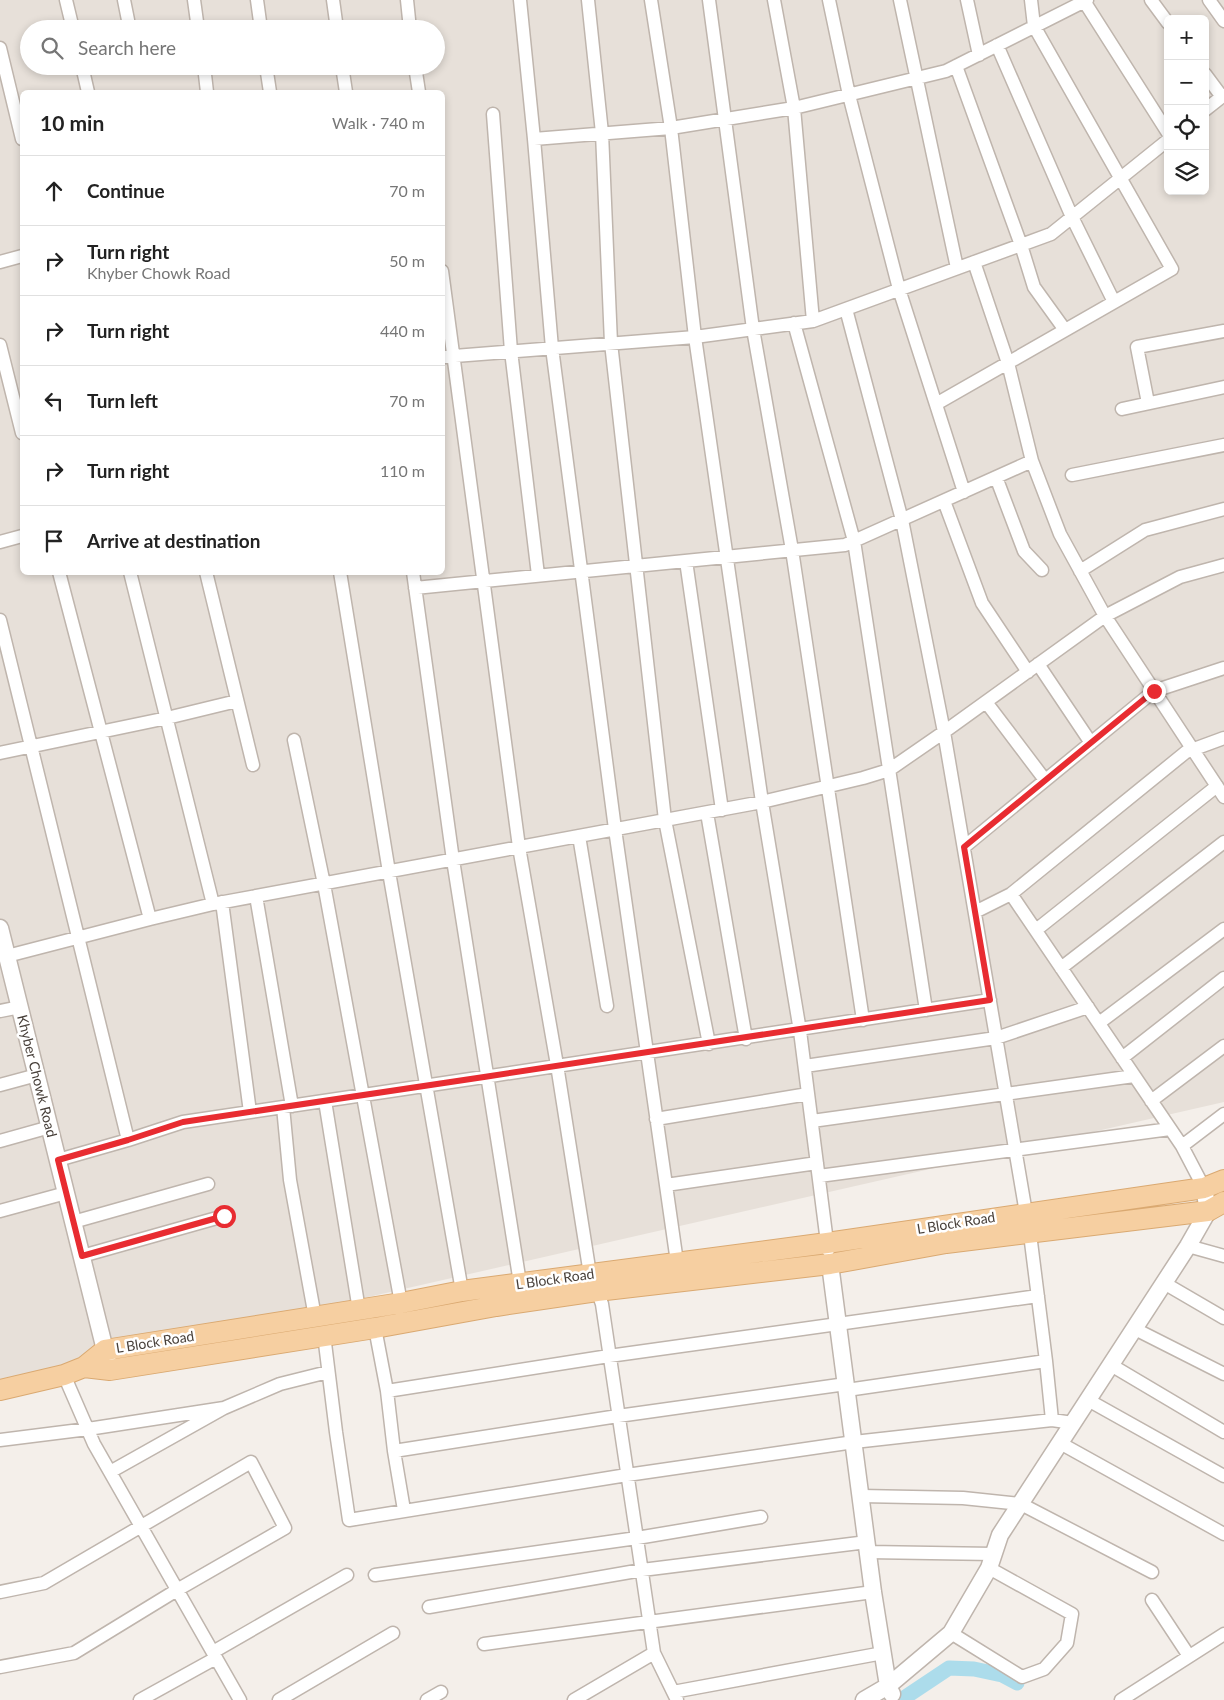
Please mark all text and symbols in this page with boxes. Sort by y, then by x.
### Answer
map controls [1164,15,1209,195]
button: + [1164,15,1209,60]
search box [20,20,445,75]
icon: search [38,34,66,62]
text: Search here [78,36,176,59]
button: − [1164,60,1209,105]
button: locate [1164,105,1209,150]
text: 10 min [40,110,104,135]
text: Walk · 740 m [332,113,425,132]
button: layers [1164,150,1209,195]
icon: ahead [40,177,68,205]
text: Continue [87,179,165,202]
text: 70 m [389,181,425,200]
text: Turn right [87,240,169,263]
icon: right [40,247,68,275]
text: 50 m [389,251,425,270]
text: Khyber Chowk Road [87,263,230,282]
icon: right [40,317,68,345]
text: Turn right [87,319,169,342]
text: 440 m [380,321,425,340]
icon: left [40,387,68,415]
text: Turn left [87,389,158,412]
text: 70 m [389,391,425,410]
icon: right [40,457,68,485]
text: Turn right [87,459,169,482]
text: 110 m [380,461,425,480]
icon: arrive [40,527,68,555]
text: Arrive at destination [87,529,260,552]
route end [1143,680,1166,703]
street label: Khyber Chowk Road [14,1013,61,1139]
route start [213,1205,236,1228]
street label: L Block Road [916,1208,996,1237]
street label: L Block Road [515,1265,595,1292]
street label: L Block Road [115,1327,195,1356]

